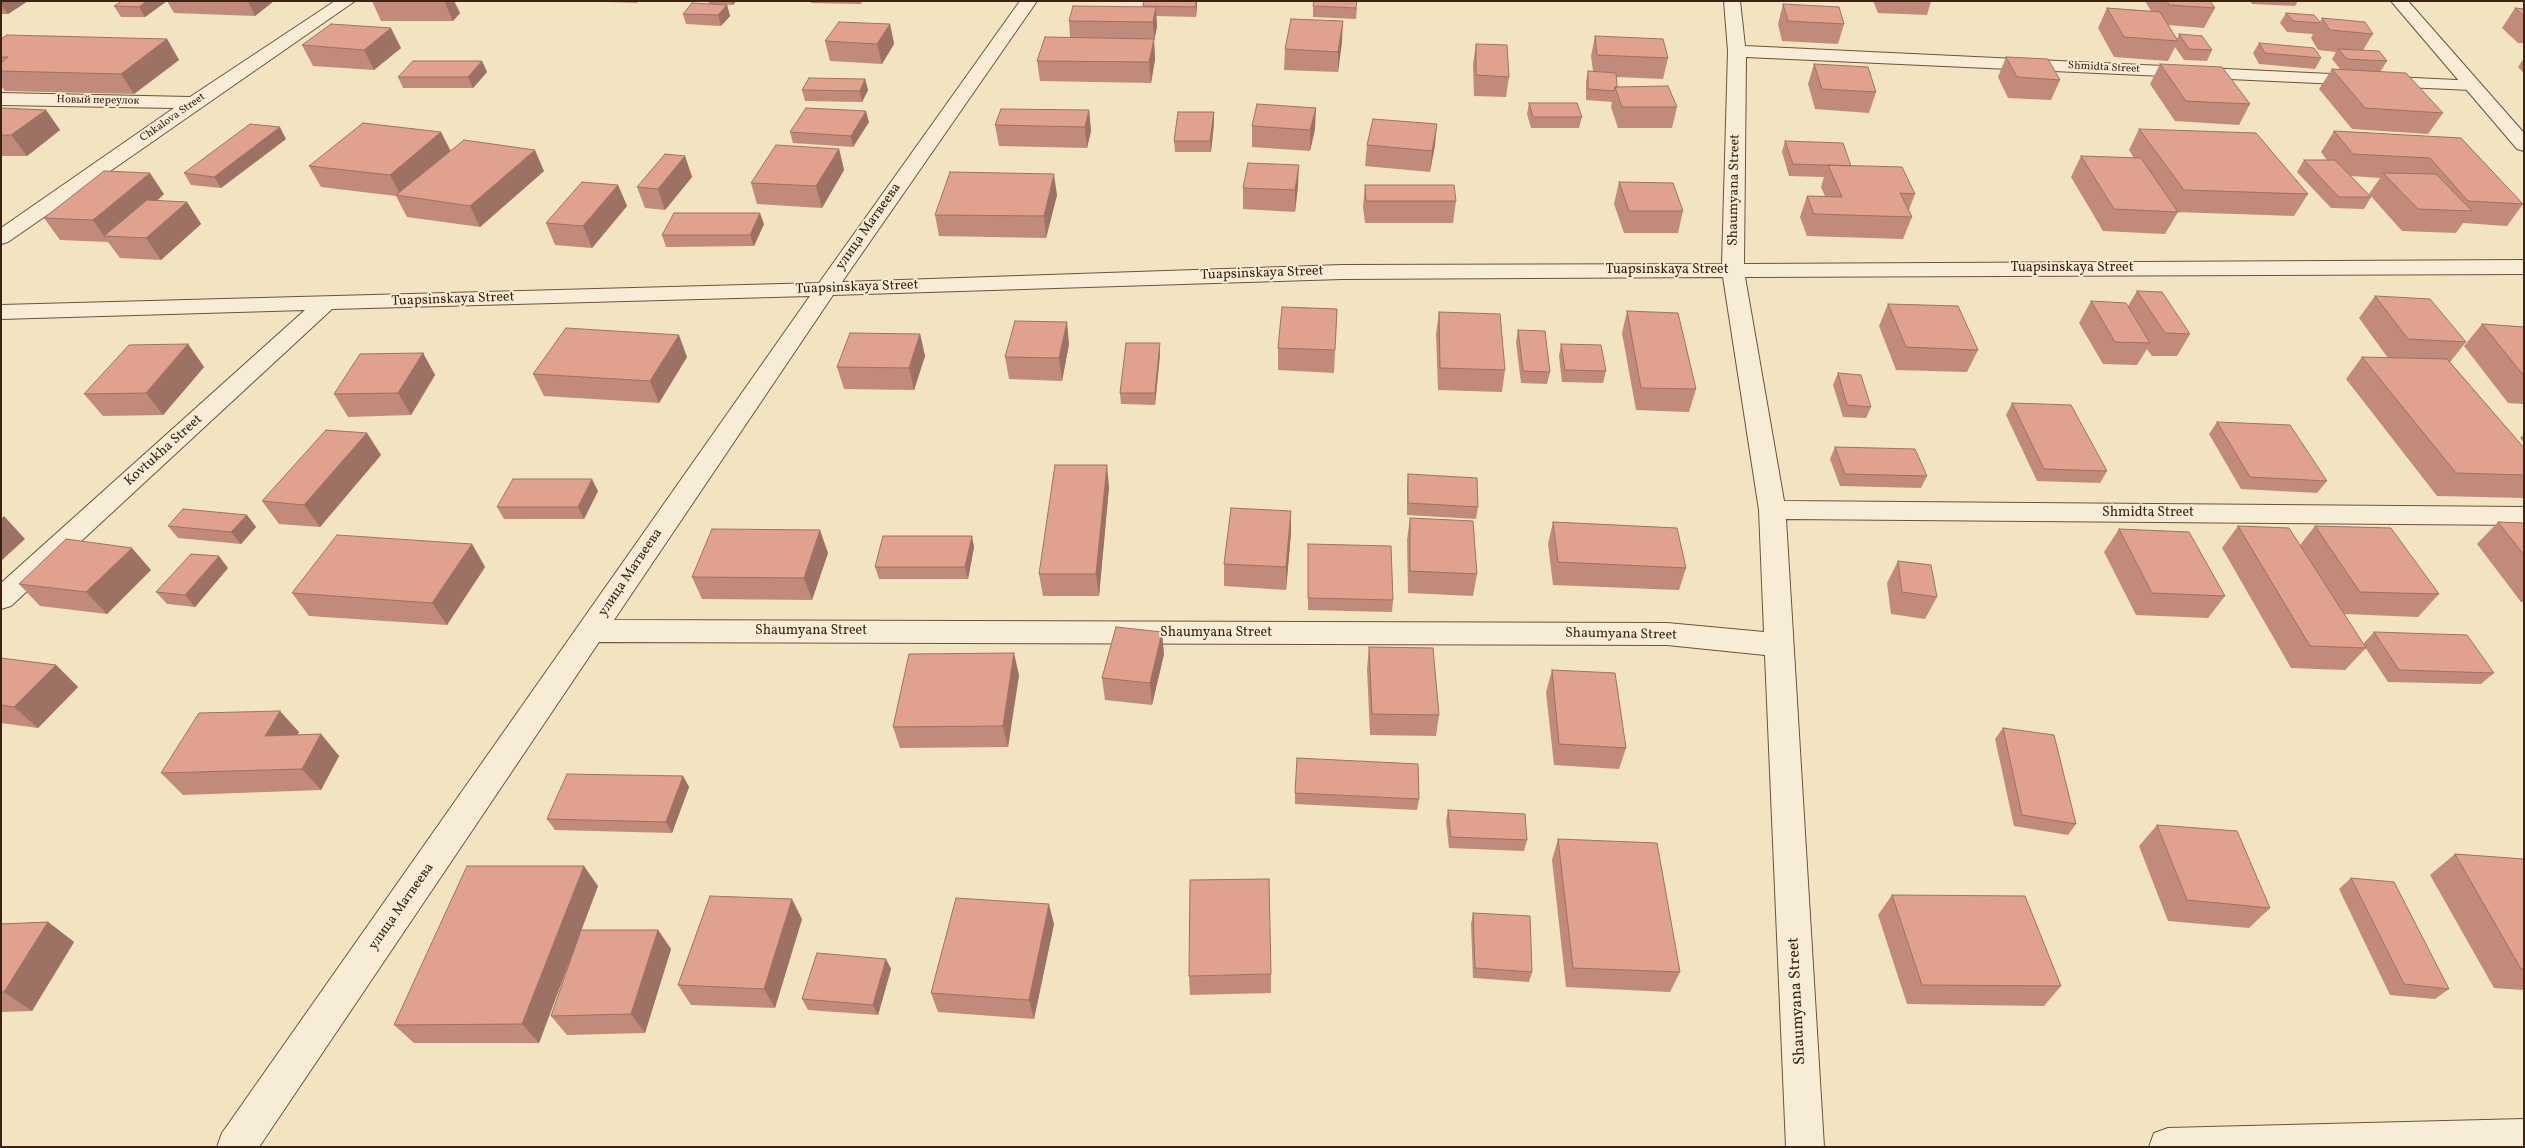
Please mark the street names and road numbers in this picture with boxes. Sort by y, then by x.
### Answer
street label: Shmidta Street [2068,60,2140,76]
street label: Chkalova Street [138,91,208,145]
street label: Новый переулок [57,94,139,108]
street label: Shaumyana Street [1726,134,1744,246]
street label: улица Матвеева [833,180,905,274]
street label: Tuapsinskaya Street [2010,260,2134,276]
street label: Tuapsinskaya Street [1605,262,1729,278]
street label: Tuapsinskaya Street [1200,263,1324,285]
street label: Tuapsinskaya Street [795,277,919,299]
street label: Tuapsinskaya Street [391,289,515,311]
street label: Kovtukha Street [122,412,206,490]
street label: Shmidta Street [2102,505,2194,521]
street label: улица Матвеева [595,526,667,620]
street label: Shaumyana Street [755,623,867,639]
street label: Shaumyana Street [1160,625,1272,641]
street label: Shaumyana Street [1565,626,1677,644]
street label: улица Матвеева [366,860,438,954]
street label: Shaumyana Street [1785,937,1811,1065]

